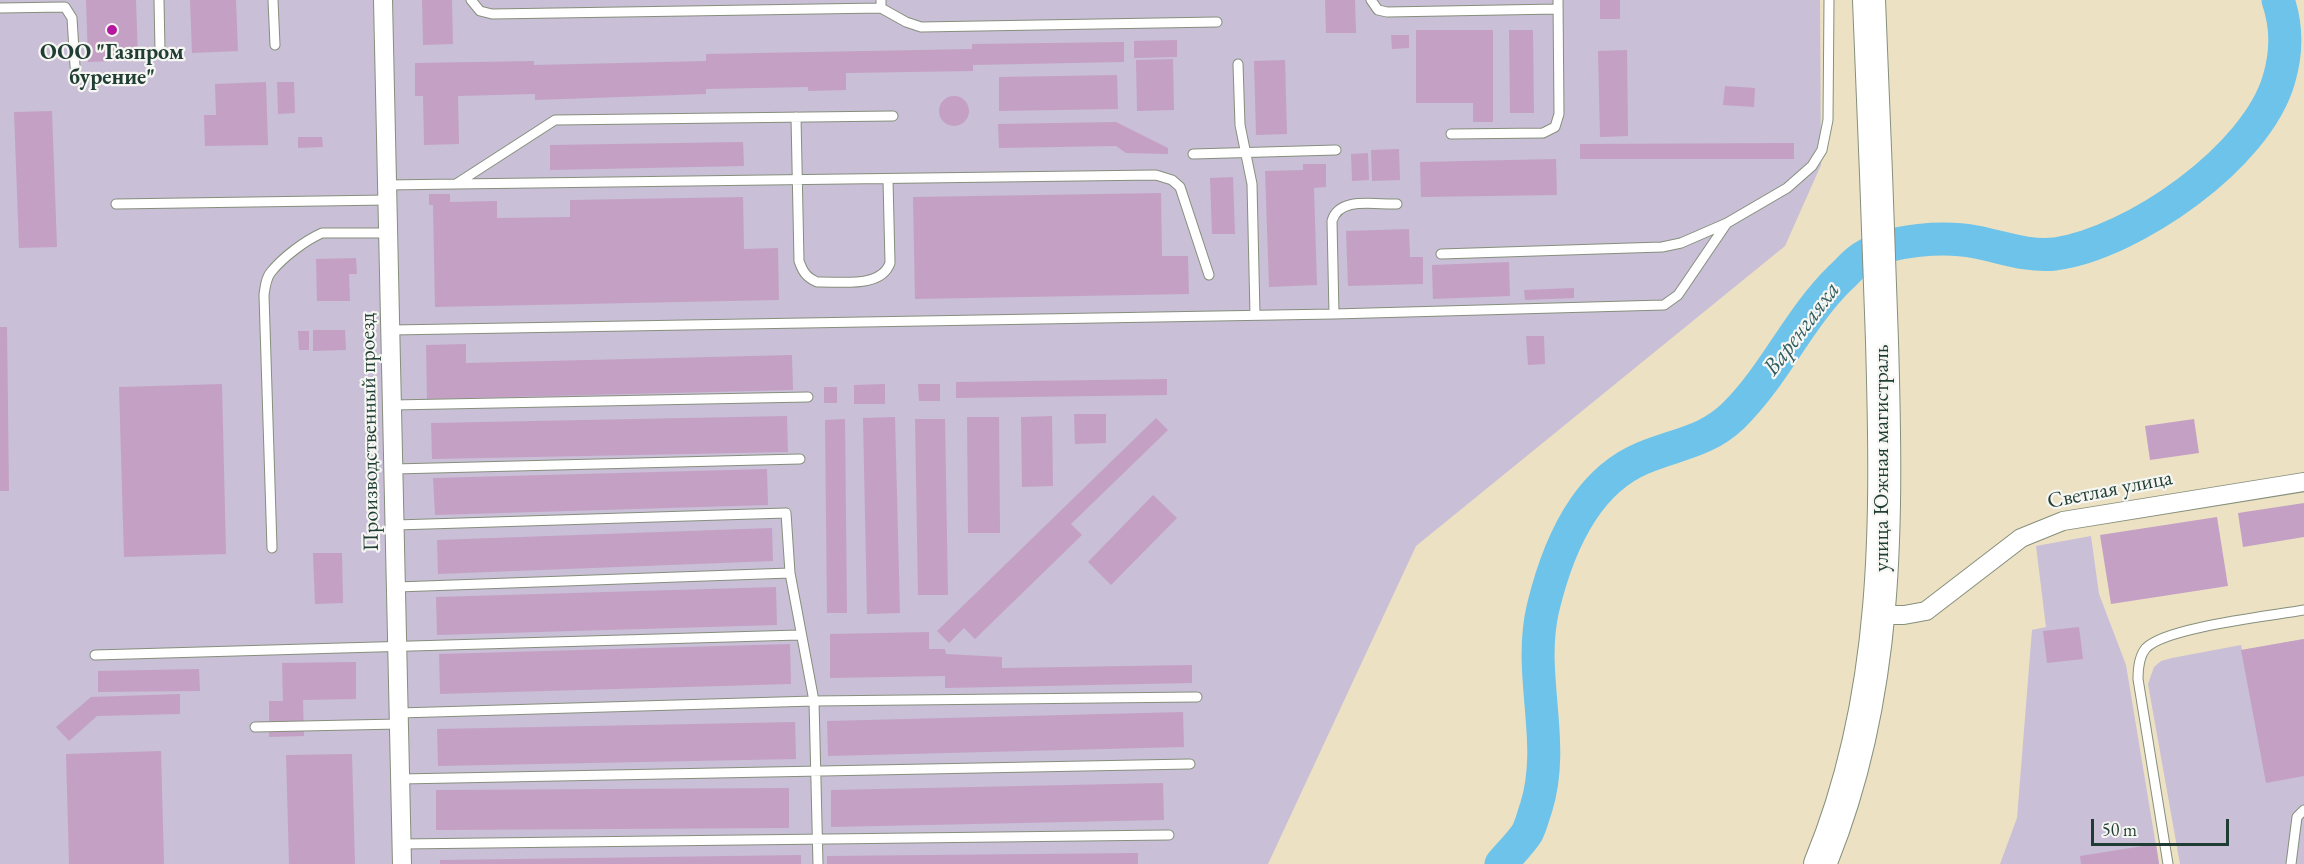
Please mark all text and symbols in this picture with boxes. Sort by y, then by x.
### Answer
marker: ООО "Газпром бурение" [105,23,119,37]
place label: ООО "Газпром бурение" [40,40,184,92]
water label: Варенгаяха [1757,276,1847,382]
street label: Производственный проезд [355,313,385,551]
street label: улица Южная магистраль [1869,344,1895,572]
street label: Светлая улица [2045,465,2175,515]
scale bar [2094,807,2232,845]
text: 50 m [2102,818,2137,841]

